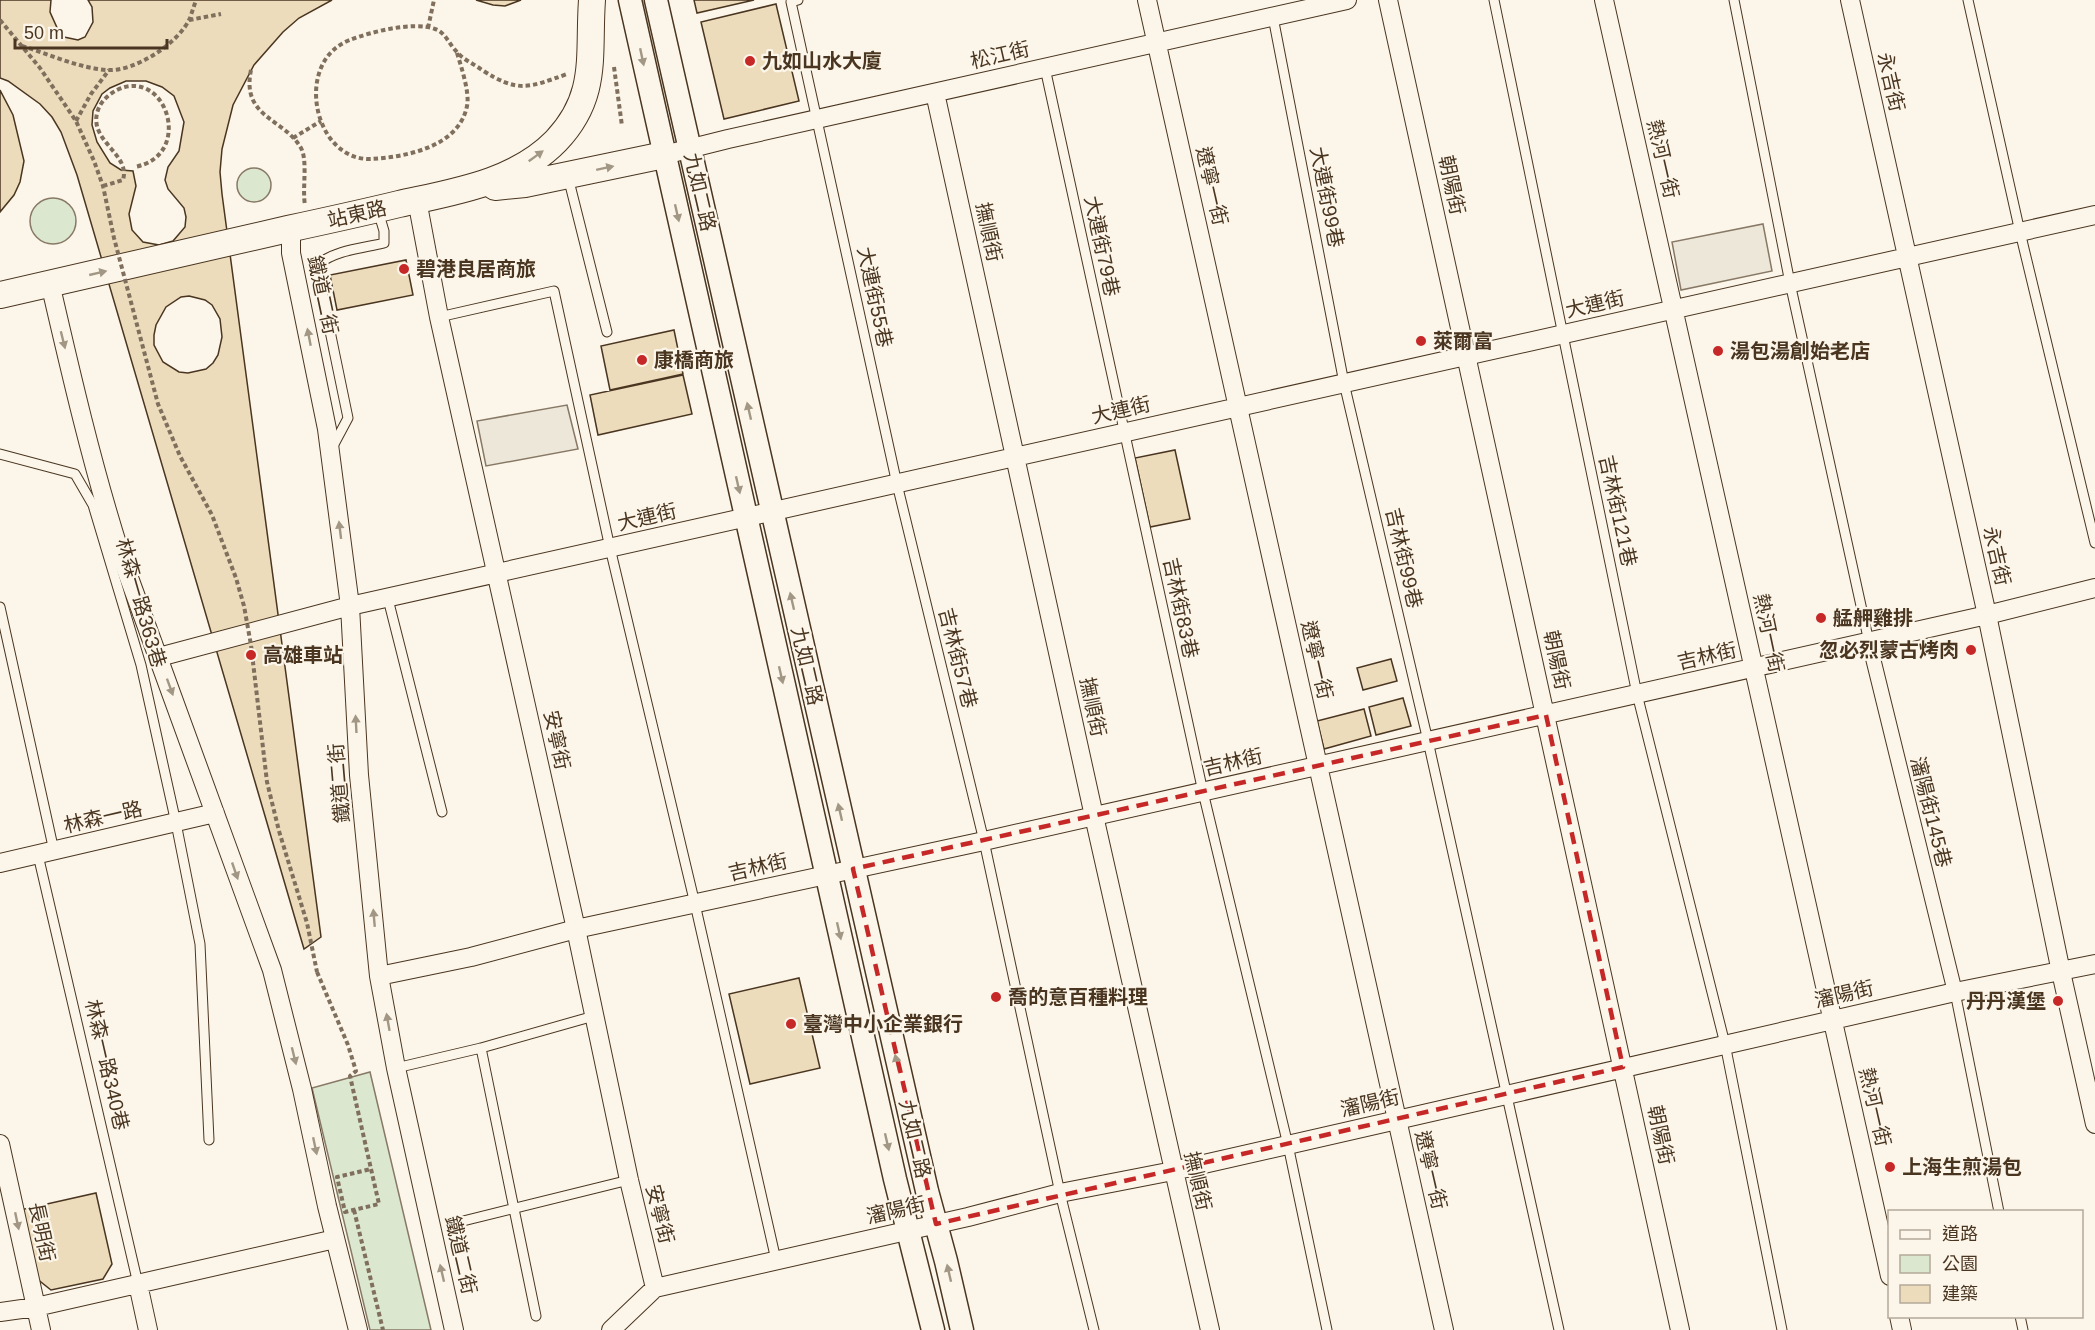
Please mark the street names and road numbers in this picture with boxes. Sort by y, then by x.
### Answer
street label: 松江街 [968,38,1032,72]
street label: 永吉街 [1874,50,1908,114]
street label: 熱河一街 [1643,118,1683,200]
street label: 遼寧一街 [1192,145,1232,227]
street label: 大連街99巷 [1306,145,1348,249]
street label: 九如二路 [680,151,720,233]
street label: 朝陽街 [1435,153,1469,217]
street label: 大連街79巷 [1081,194,1123,298]
street label: 站東路 [325,197,389,231]
street label: 撫順街 [972,200,1006,264]
street label: 大連街55巷 [854,245,896,349]
street label: 鐵道二街 [304,254,342,336]
street label: 大連街 [1563,287,1627,321]
street label: 大連街 [1089,393,1153,427]
street label: 吉林街121巷 [1595,453,1641,569]
street label: 大連街 [615,500,679,534]
street label: 吉林街99巷 [1382,506,1426,610]
street label: 永吉街 [1980,524,2014,588]
street label: 林森一路363巷 [112,536,170,670]
street label: 吉林街83巷 [1160,556,1202,660]
street label: 熱河一街 [1750,592,1788,674]
street label: 吉林街57巷 [935,606,981,710]
street label: 遼寧一街 [1297,619,1337,701]
street label: 九如二路 [787,625,827,707]
street label: 朝陽街 [1540,628,1574,692]
street label: 吉林街 [1675,639,1739,673]
street label: 撫順街 [1076,675,1110,739]
street label: 安寧街 [540,708,574,772]
street label: 鐵道二街 [325,742,353,824]
street label: 吉林街 [1201,745,1265,779]
street label: 瀋陽街145巷 [1907,754,1955,870]
street label: 林森一路 [62,797,144,837]
street label: 吉林街 [726,850,790,884]
street label: 瀋陽街 [1812,977,1876,1011]
street label: 林森一路340巷 [81,998,133,1132]
street label: 熱河一街 [1855,1066,1895,1148]
street label: 瀋陽街 [1338,1086,1402,1120]
street label: 九如二路 [895,1098,935,1180]
street label: 朝陽街 [1644,1103,1678,1167]
street label: 遼寧一街 [1411,1129,1451,1211]
street label: 撫順街 [1181,1149,1215,1213]
street label: 安寧街 [642,1182,678,1246]
street label: 瀋陽街 [864,1193,928,1227]
street label: 長明街 [25,1200,59,1264]
street label: 鐵道二街 [441,1214,481,1296]

